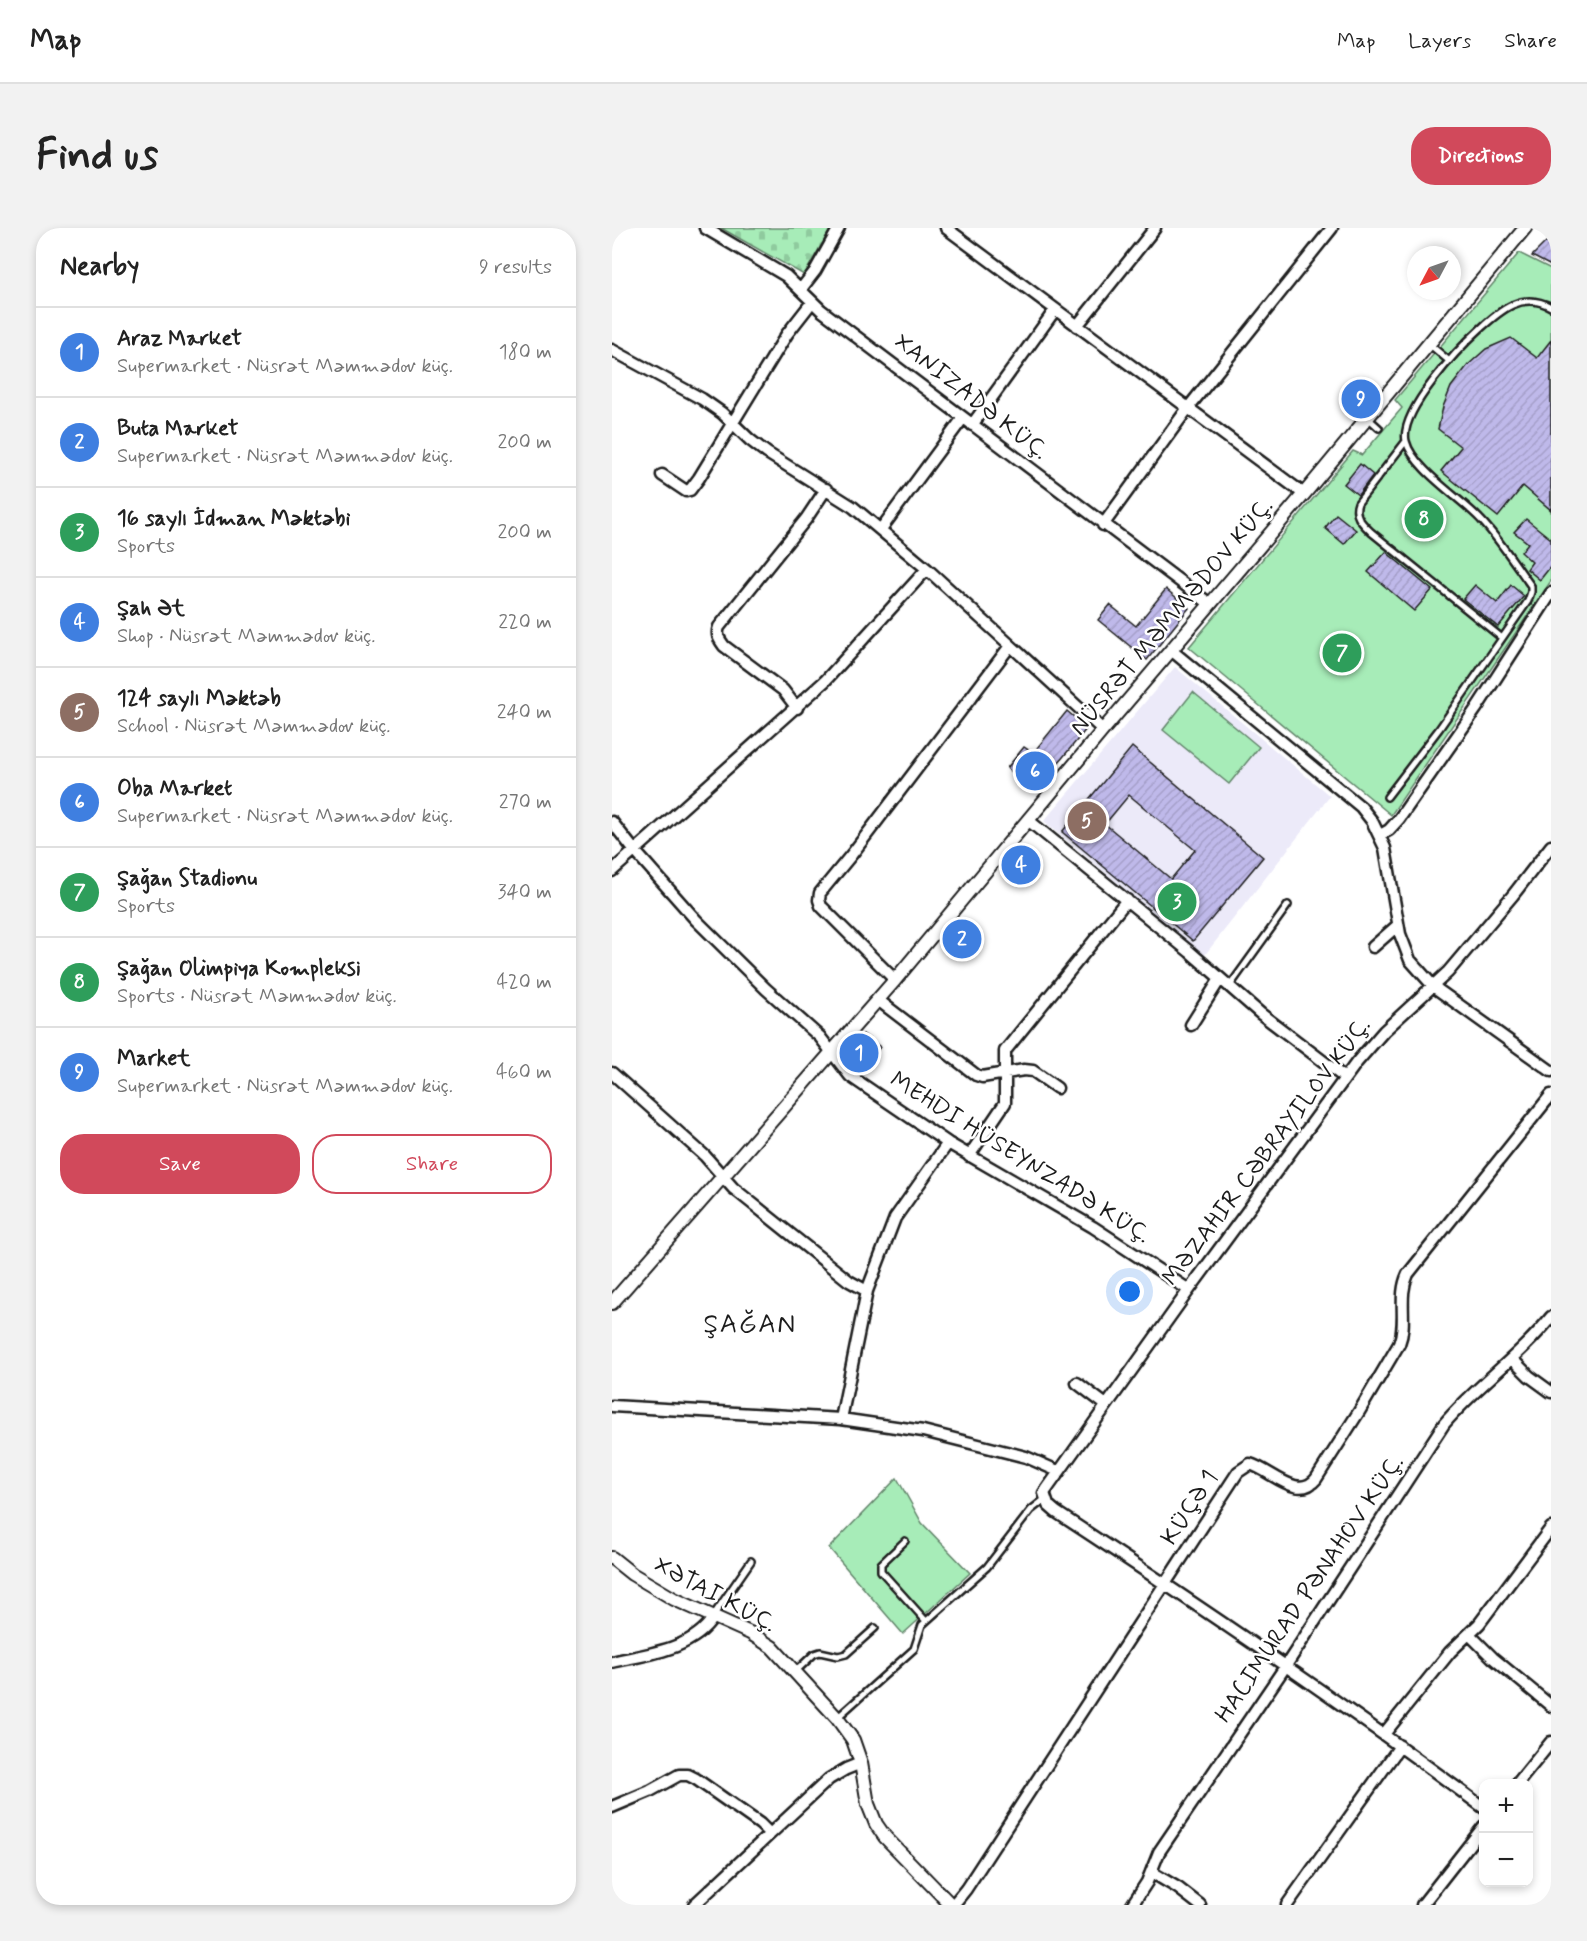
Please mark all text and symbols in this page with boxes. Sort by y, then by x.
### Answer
text: Map [30,23,81,60]
text: Map [1337,27,1375,55]
text: Layers [1408,27,1471,55]
text: Share [1504,27,1557,55]
button: Directions [1411,127,1551,185]
text: Find us [36,129,158,184]
north arrow [1407,246,1461,300]
text: Nearby [60,250,139,284]
text: 9 results [479,254,552,281]
text: Araz Market [117,325,242,353]
street label: XANIZADƏ KÜÇ. [887,327,1055,467]
text: 1 [75,339,84,366]
text: 180 m [499,339,552,366]
text: Supermarket · Nüsrət Məmmədov küç. [117,353,453,380]
pin: 9 [1342,376,1380,422]
text: Buta Market [117,415,238,443]
text: 2 [75,429,84,456]
text: 200 m [497,429,552,456]
text: Supermarket · Nüsrət Məmmədov küç. [117,443,453,470]
street label: NÜSRƏT MƏMMƏDOV KÜÇ. [1063,492,1281,742]
pin: 8 [1404,496,1444,542]
text: 16 saylı İdman Məktəbi [117,505,350,533]
text: 3 [75,519,84,546]
text: 200 m [497,519,552,546]
text: Sports [117,533,175,560]
text: Şah Ət [117,595,185,623]
text: 4 [74,609,85,636]
text: 220 m [498,609,552,636]
text: Shop · Nüsrət Məmmədov küç. [117,623,375,650]
pin: 7 [1322,630,1362,676]
text: 124 saylı Məktəb [117,685,281,713]
text: 5 [74,699,86,726]
text: 240 m [497,699,552,726]
text: School · Nüsrət Məmmədov küç. [117,713,390,740]
pin: 6 [1016,748,1054,794]
text: Oba Market [117,775,232,803]
text: 6 [74,789,85,816]
text: 270 m [499,789,552,816]
pin: 5 [1068,798,1106,844]
text: Supermarket · Nüsrət Məmmədov küç. [117,803,453,830]
pin: 4 [1002,842,1040,888]
text: Şağan Stadionu [117,865,257,893]
text: 7 [73,879,86,906]
text: 340 m [497,879,552,906]
pin: 3 [1158,880,1196,924]
text: Sports [117,893,175,920]
pin: 2 [942,916,982,962]
text: Şağan Olimpiya Kompleksi [117,955,361,983]
text: 8 [74,969,85,996]
text: 420 m [496,969,552,996]
text: Sports · Nüsrət Məmmədov küç. [117,983,397,1010]
street label: MƏZAHIR CƏBRAYILOV KÜÇ. [1156,1012,1378,1292]
pin: 1 [840,1030,878,1076]
text: Market [117,1045,190,1073]
text: 9 [75,1059,84,1086]
text: 460 m [496,1059,552,1086]
street label: MEHDI HÜSEYNZADƏ KÜÇ. [884,1065,1156,1251]
text: Supermarket · Nüsrət Məmmədov küç. [117,1073,453,1100]
button: Save [60,1134,300,1194]
button: Share [312,1134,552,1194]
your location [1115,1277,1144,1306]
district label: ŞAĞAN [703,1307,797,1342]
street label: HACIMURAD PƏNAHOV KÜÇ. [1209,1449,1411,1729]
street label: KÜÇƏ 1 [1154,1465,1226,1551]
street label: XƏTAI KÜÇ. [649,1550,781,1640]
map controls [1479,1779,1533,1887]
button: + [1479,1779,1533,1833]
button: − [1479,1833,1533,1887]

